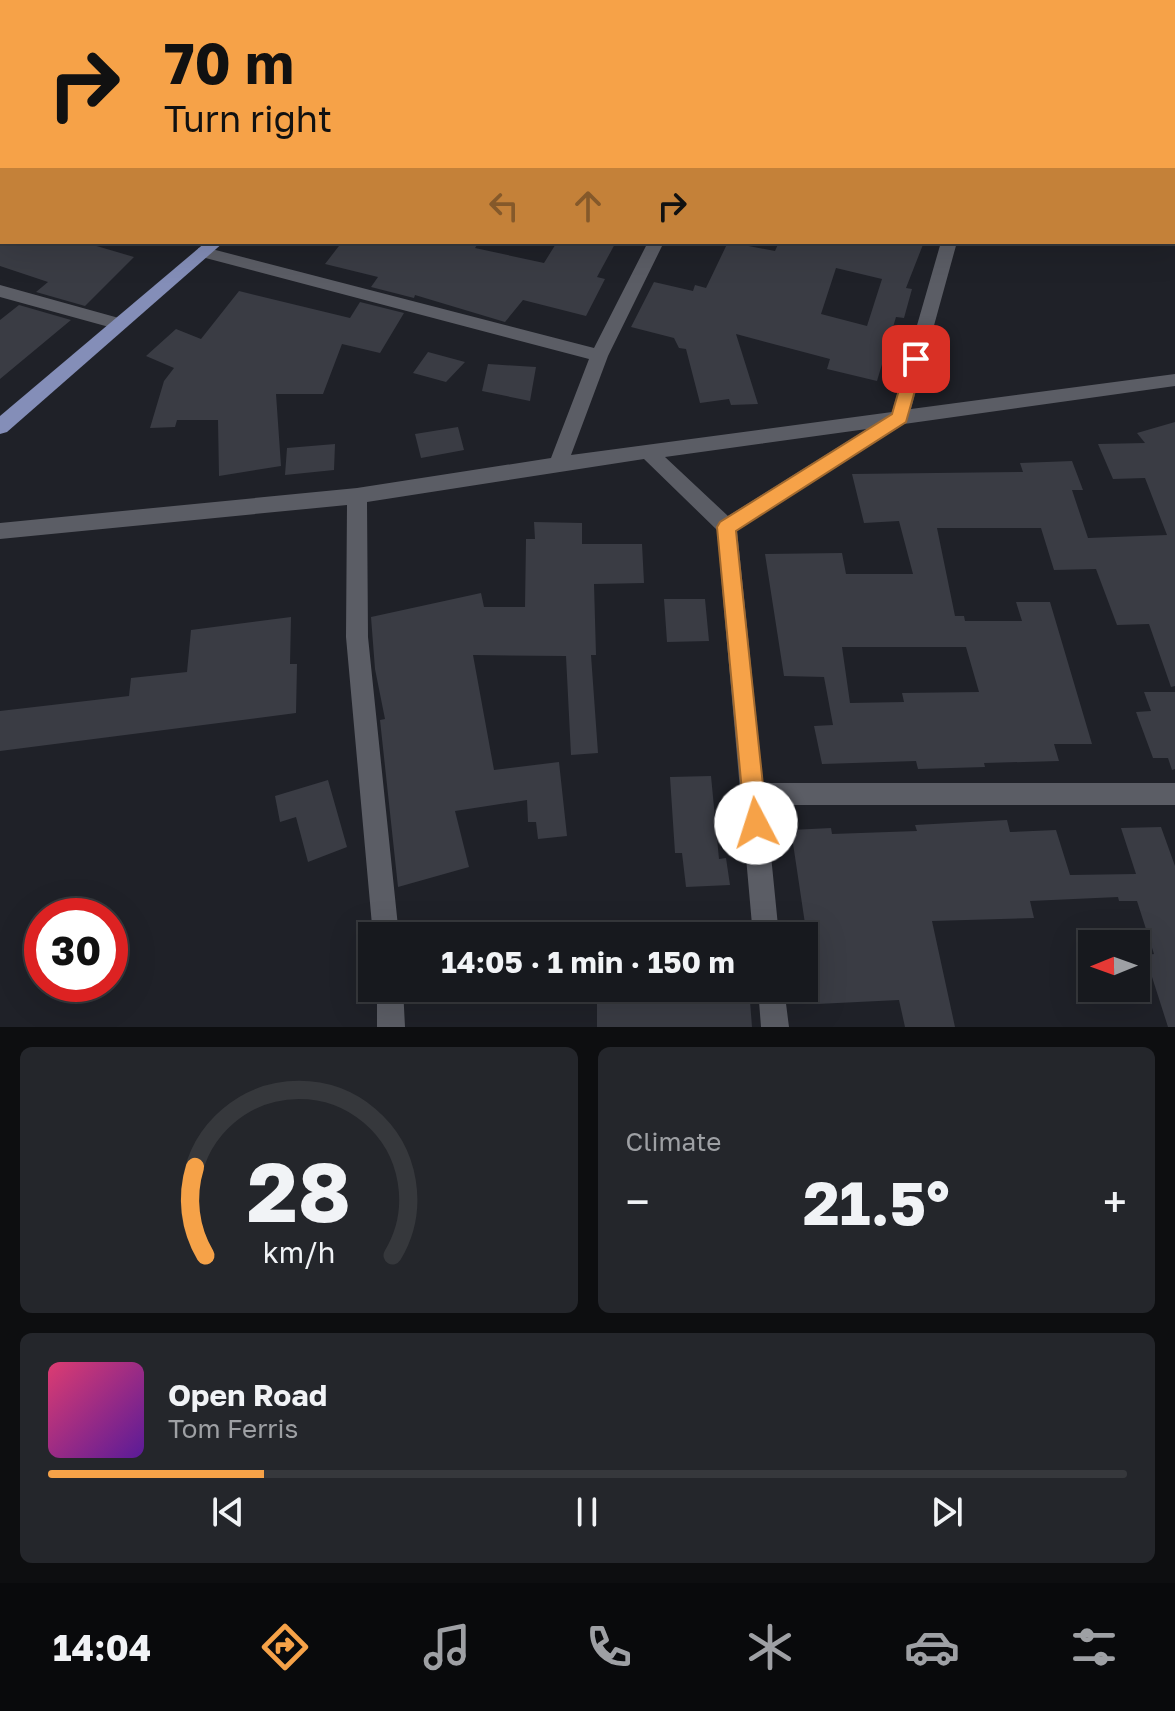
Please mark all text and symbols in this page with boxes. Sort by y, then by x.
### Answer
text: 70 m [164,29,294,96]
icon: right [32,32,136,136]
text: Turn right [164,97,332,140]
icon: left [482,184,526,228]
icon: ahead [566,184,610,228]
icon: right [650,184,694,228]
pin [882,325,950,393]
icon: arrive [894,337,938,381]
position arrow [714,781,798,865]
speed limit sign: 30 [24,898,128,1002]
north arrow [1078,930,1150,1002]
map controls [1078,930,1150,1002]
text: 14:05 · 1 min · 150 m [441,944,735,980]
text: Climate [626,1126,721,1157]
text: 28 [247,1140,351,1240]
text: 21.5° [803,1166,950,1238]
text: − [626,1175,650,1228]
text: + [1103,1175,1127,1228]
text: km/h [262,1235,335,1269]
text: Open Road [168,1377,327,1413]
text: Tom Ferris [168,1413,298,1444]
icon: previous [206,1490,250,1534]
icon: pause [565,1490,609,1534]
icon: next [925,1490,969,1534]
icon: directions [257,1619,313,1675]
icon: music [419,1619,475,1675]
icon: phone [581,1619,637,1675]
icon: climate [742,1619,798,1675]
icon: car [904,1619,960,1675]
icon: filters [1066,1619,1122,1675]
text: 14:04 [53,1626,151,1669]

